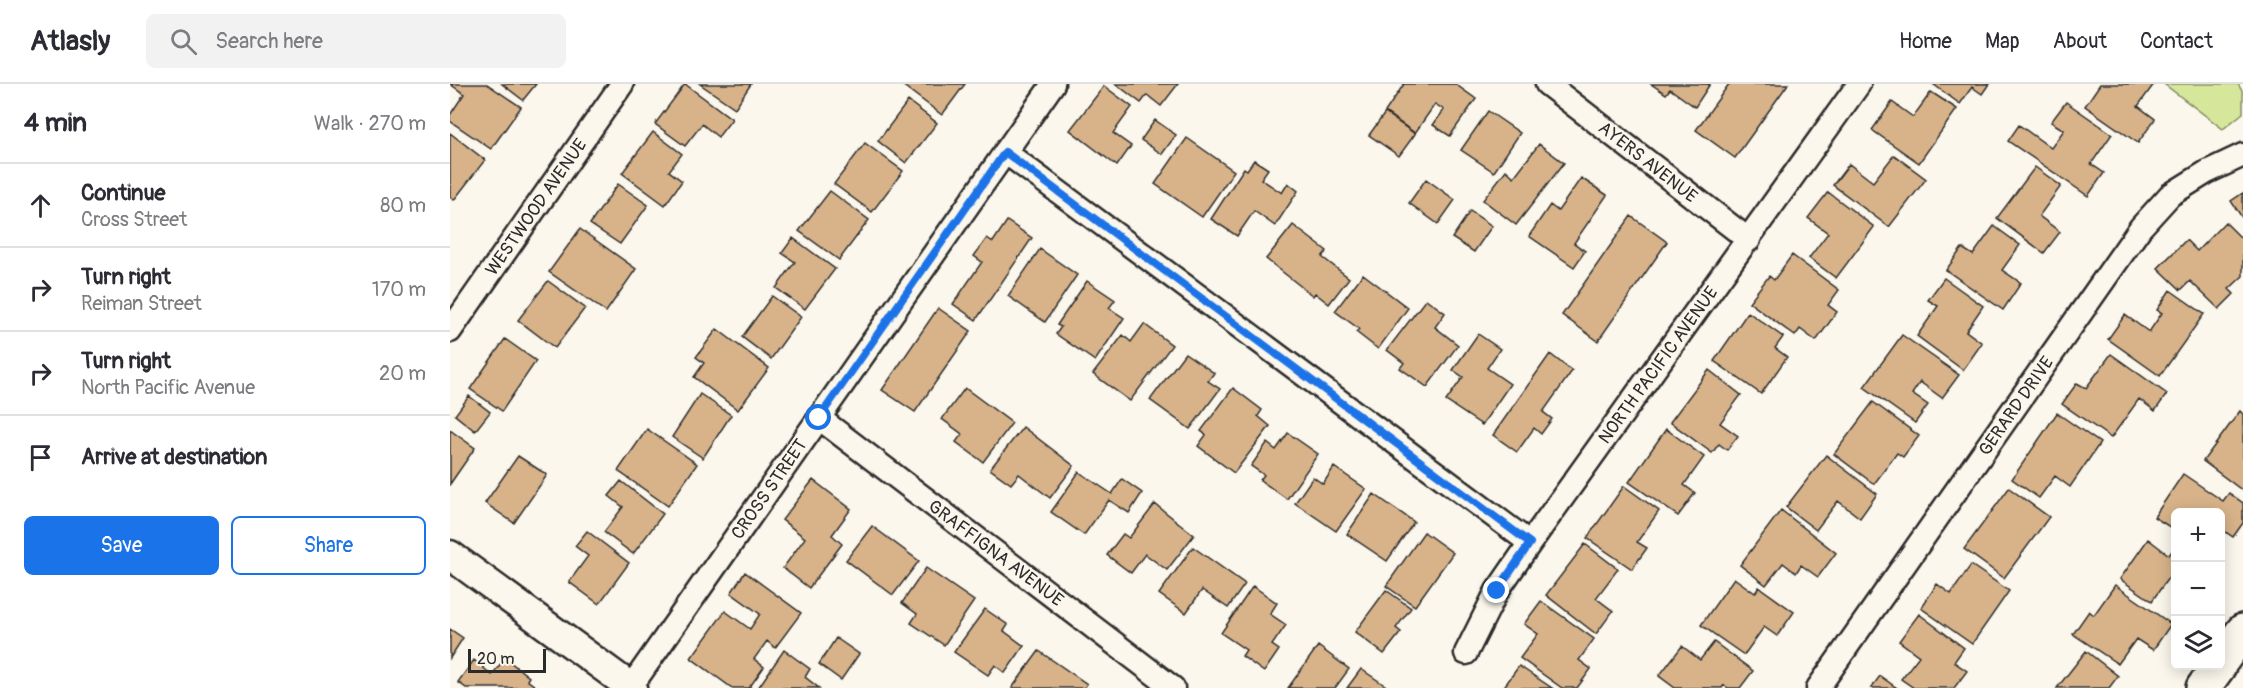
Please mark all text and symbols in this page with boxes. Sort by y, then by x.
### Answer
search box [146,14,566,68]
text: Atlasly [30,24,110,59]
icon: search [167,25,200,58]
text: Search here [215,27,323,55]
text: Home [1899,28,1952,55]
text: Map [1985,28,2020,55]
text: About [2053,28,2107,55]
text: Contact [2140,28,2213,55]
text: 4 min [24,107,87,139]
text: Walk · 270 m [314,111,426,136]
street label: AYERS AVENUE [1593,117,1702,208]
street label: WESTWOOD AVENUE [481,134,592,280]
text: Continue [81,179,165,207]
icon: ahead [24,189,57,222]
text: 80 m [380,193,426,218]
text: Cross Street [81,207,187,232]
text: Turn right [81,263,171,291]
icon: right [24,273,57,306]
text: 170 m [372,277,426,302]
street label: NORTH PACIFIC AVENUE [1593,282,1723,449]
text: Reiman Street [81,291,202,316]
text: Turn right [81,347,171,375]
street label: GERARD DRIVE [1974,352,2059,460]
icon: right [24,357,57,390]
text: 20 m [379,361,426,386]
text: North Pacific Avenue [81,375,255,400]
route start [805,404,831,430]
street label: CROSS STREET [726,435,813,544]
icon: arrive [24,441,57,474]
text: Arrive at destination [81,443,267,471]
street label: GRAFFIGNA AVENUE [923,495,1068,612]
map controls [2171,508,2225,670]
button: + [2171,508,2225,562]
button: Save [24,516,219,575]
button: Share [231,516,426,575]
button: − [2171,562,2225,616]
route end [1483,577,1509,603]
button: layers [2171,616,2225,670]
scale bar [468,646,546,674]
text: 20 m [477,649,515,669]

